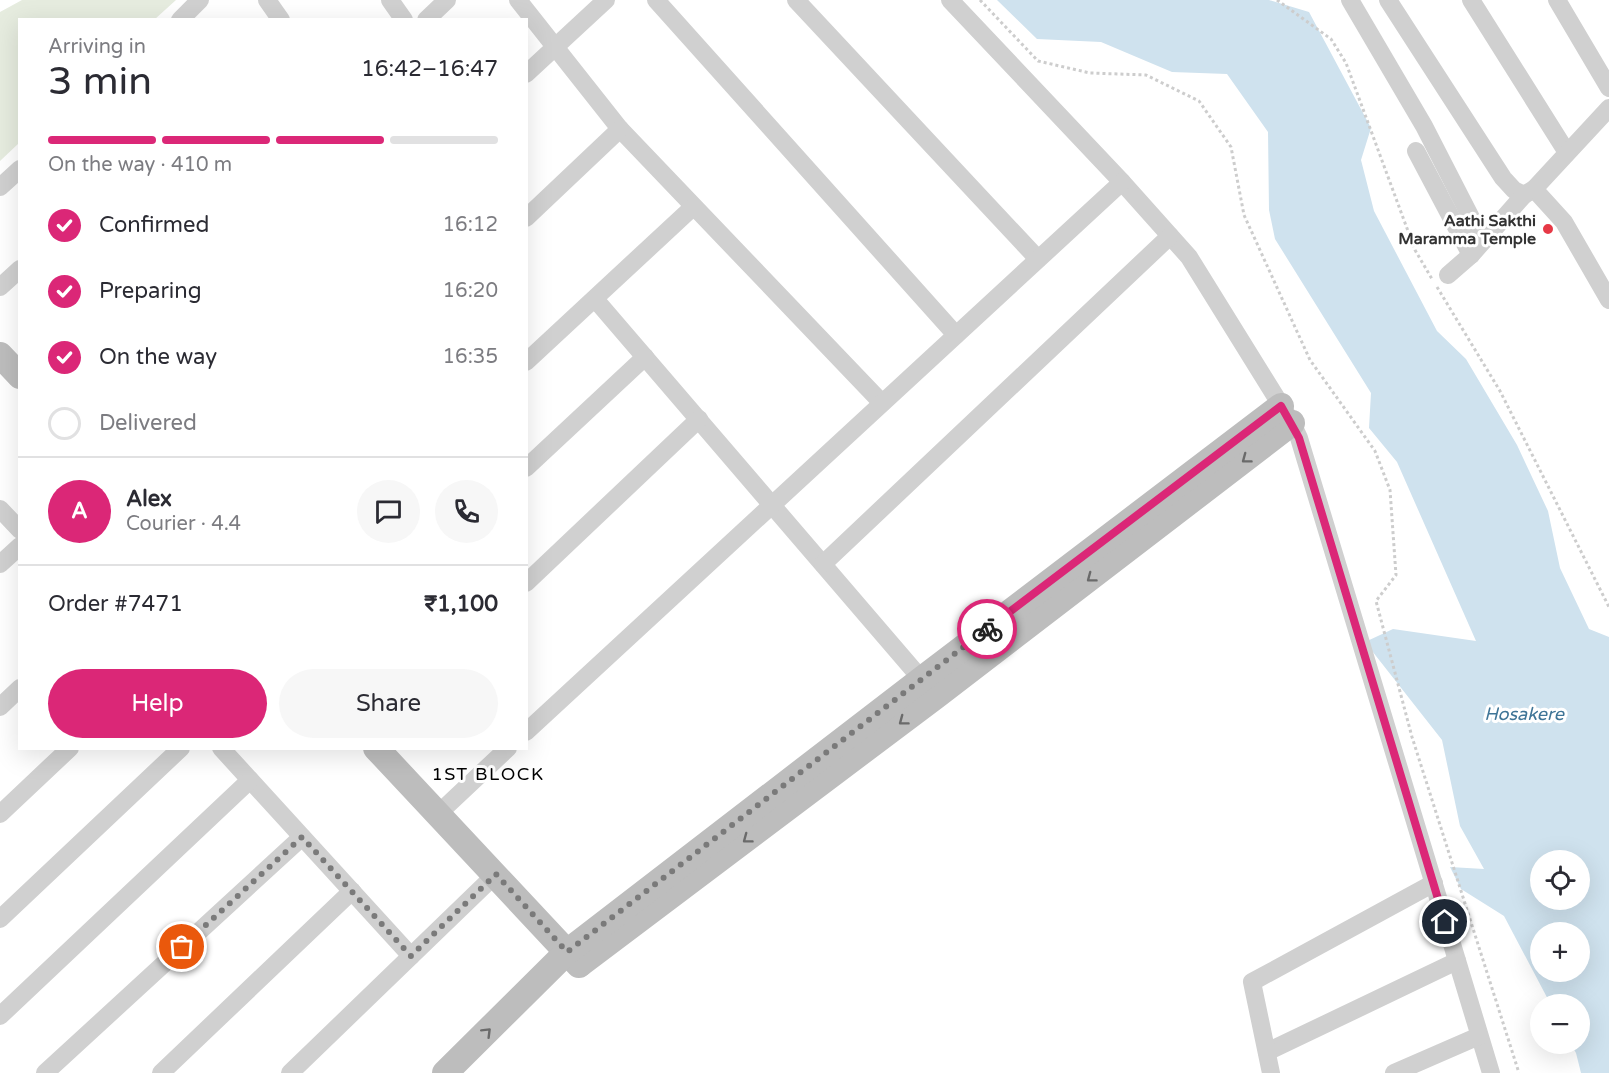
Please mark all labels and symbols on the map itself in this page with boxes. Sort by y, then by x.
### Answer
place label: Aathi Sakthi Maramma Temple [1398,211,1536,249]
marker: Aathi Sakthi Maramma Temple [1541,222,1555,236]
one-way arrow [1241,451,1252,462]
one-way arrow [1087,570,1098,581]
courier [957,599,1017,659]
water label: Hosakere [1484,703,1565,725]
one-way arrow [898,714,909,725]
district label: 1ST BLOCK [432,763,544,785]
one-way arrow [742,831,753,842]
pin [1419,896,1470,947]
pin [156,921,207,972]
one-way arrow [479,1028,490,1039]

